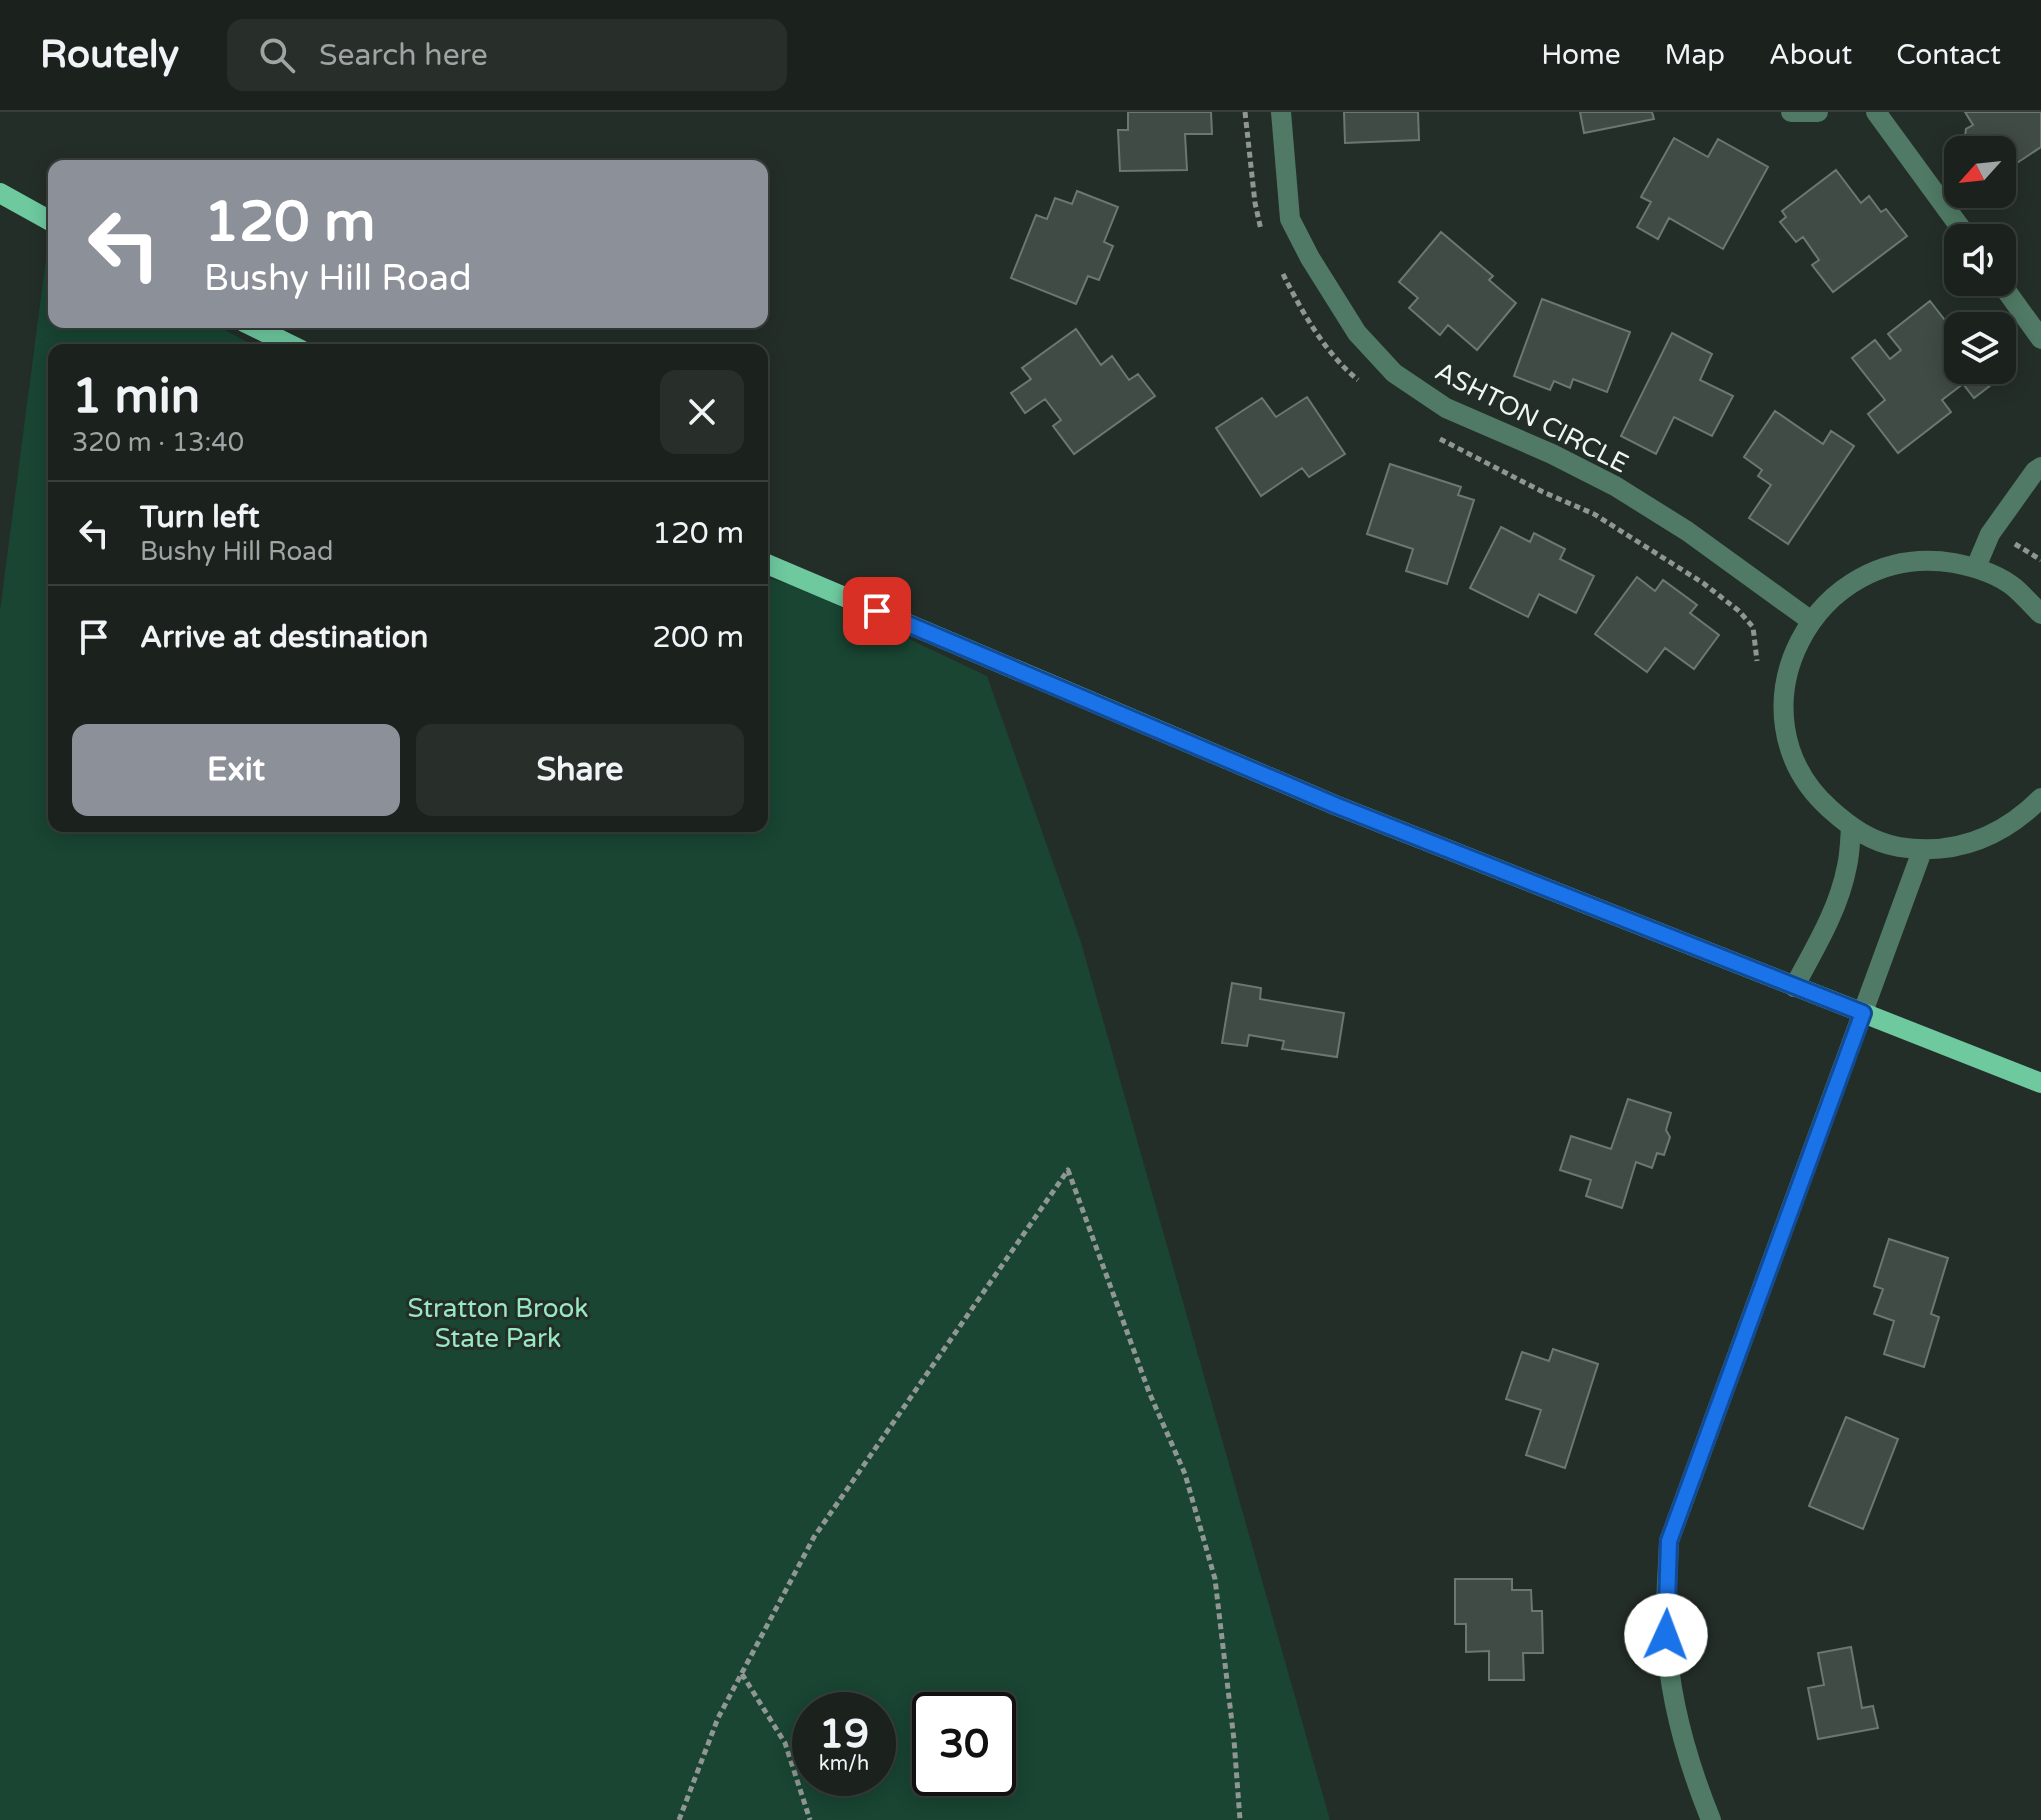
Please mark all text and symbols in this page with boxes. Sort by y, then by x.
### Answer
search box [227,19,787,91]
text: Routely [40,32,179,78]
icon: search [255,33,299,77]
text: Search here [319,37,488,74]
text: Home [1541,38,1621,72]
text: Map [1665,38,1725,72]
text: About [1769,38,1852,72]
text: Contact [1896,38,2001,72]
north arrow [1944,136,2016,208]
map controls [1944,136,2016,384]
text: 120 m [204,189,375,256]
icon: left [72,192,176,296]
button: sound [1944,224,2016,296]
text: Bushy Hill Road [204,257,472,300]
button: layers [1944,312,2016,384]
street label: ASHTON CIRCLE [1430,355,1634,480]
text: 1 min [72,368,200,426]
button: close [660,370,744,454]
text: 320 m · 13:40 [72,427,244,458]
text: Turn left [140,499,259,536]
icon: left [72,511,116,555]
text: 120 m [652,515,744,552]
text: Bushy Hill Road [140,536,333,567]
pin [843,577,911,645]
icon: arrive [855,589,899,633]
icon: arrive [72,615,116,659]
text: Arrive at destination [140,619,428,656]
text: 200 m [652,619,744,656]
button: Exit [72,724,400,816]
button: Share [416,724,744,816]
park label: Stratton Brook State Park [408,1293,588,1354]
position arrow [1624,1593,1708,1677]
speed limit sign: 30 [912,1692,1016,1796]
text: 19 [819,1710,869,1758]
text: km/h [819,1752,869,1776]

